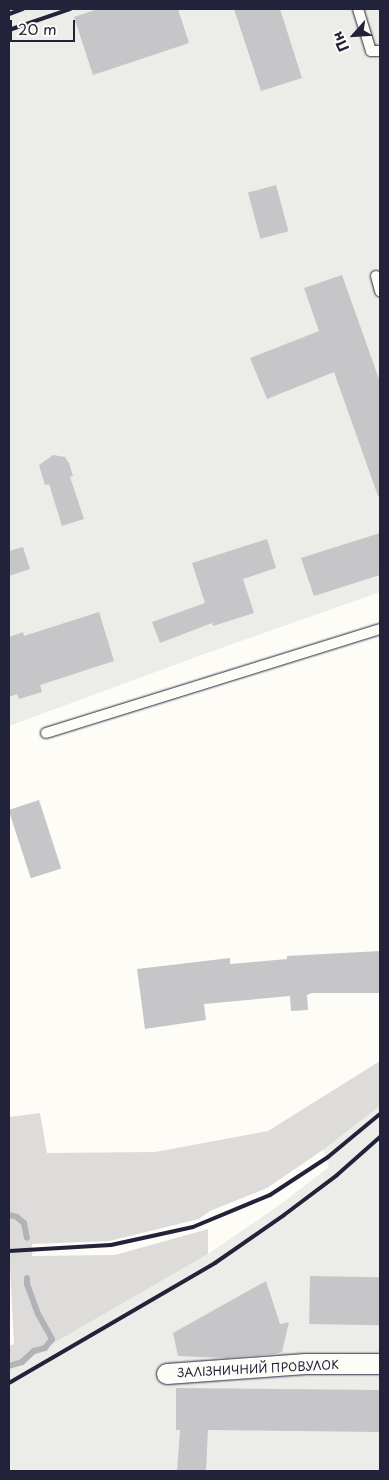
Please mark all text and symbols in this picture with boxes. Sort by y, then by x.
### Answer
scale bar [12,10,78,42]
north arrow [329,10,379,60]
text: 20 m [18,17,57,40]
text: Пн [326,28,354,56]
street label: ЗАЛІЗНИЧНИЙ ПРОВУЛОК [177,1358,339,1380]

